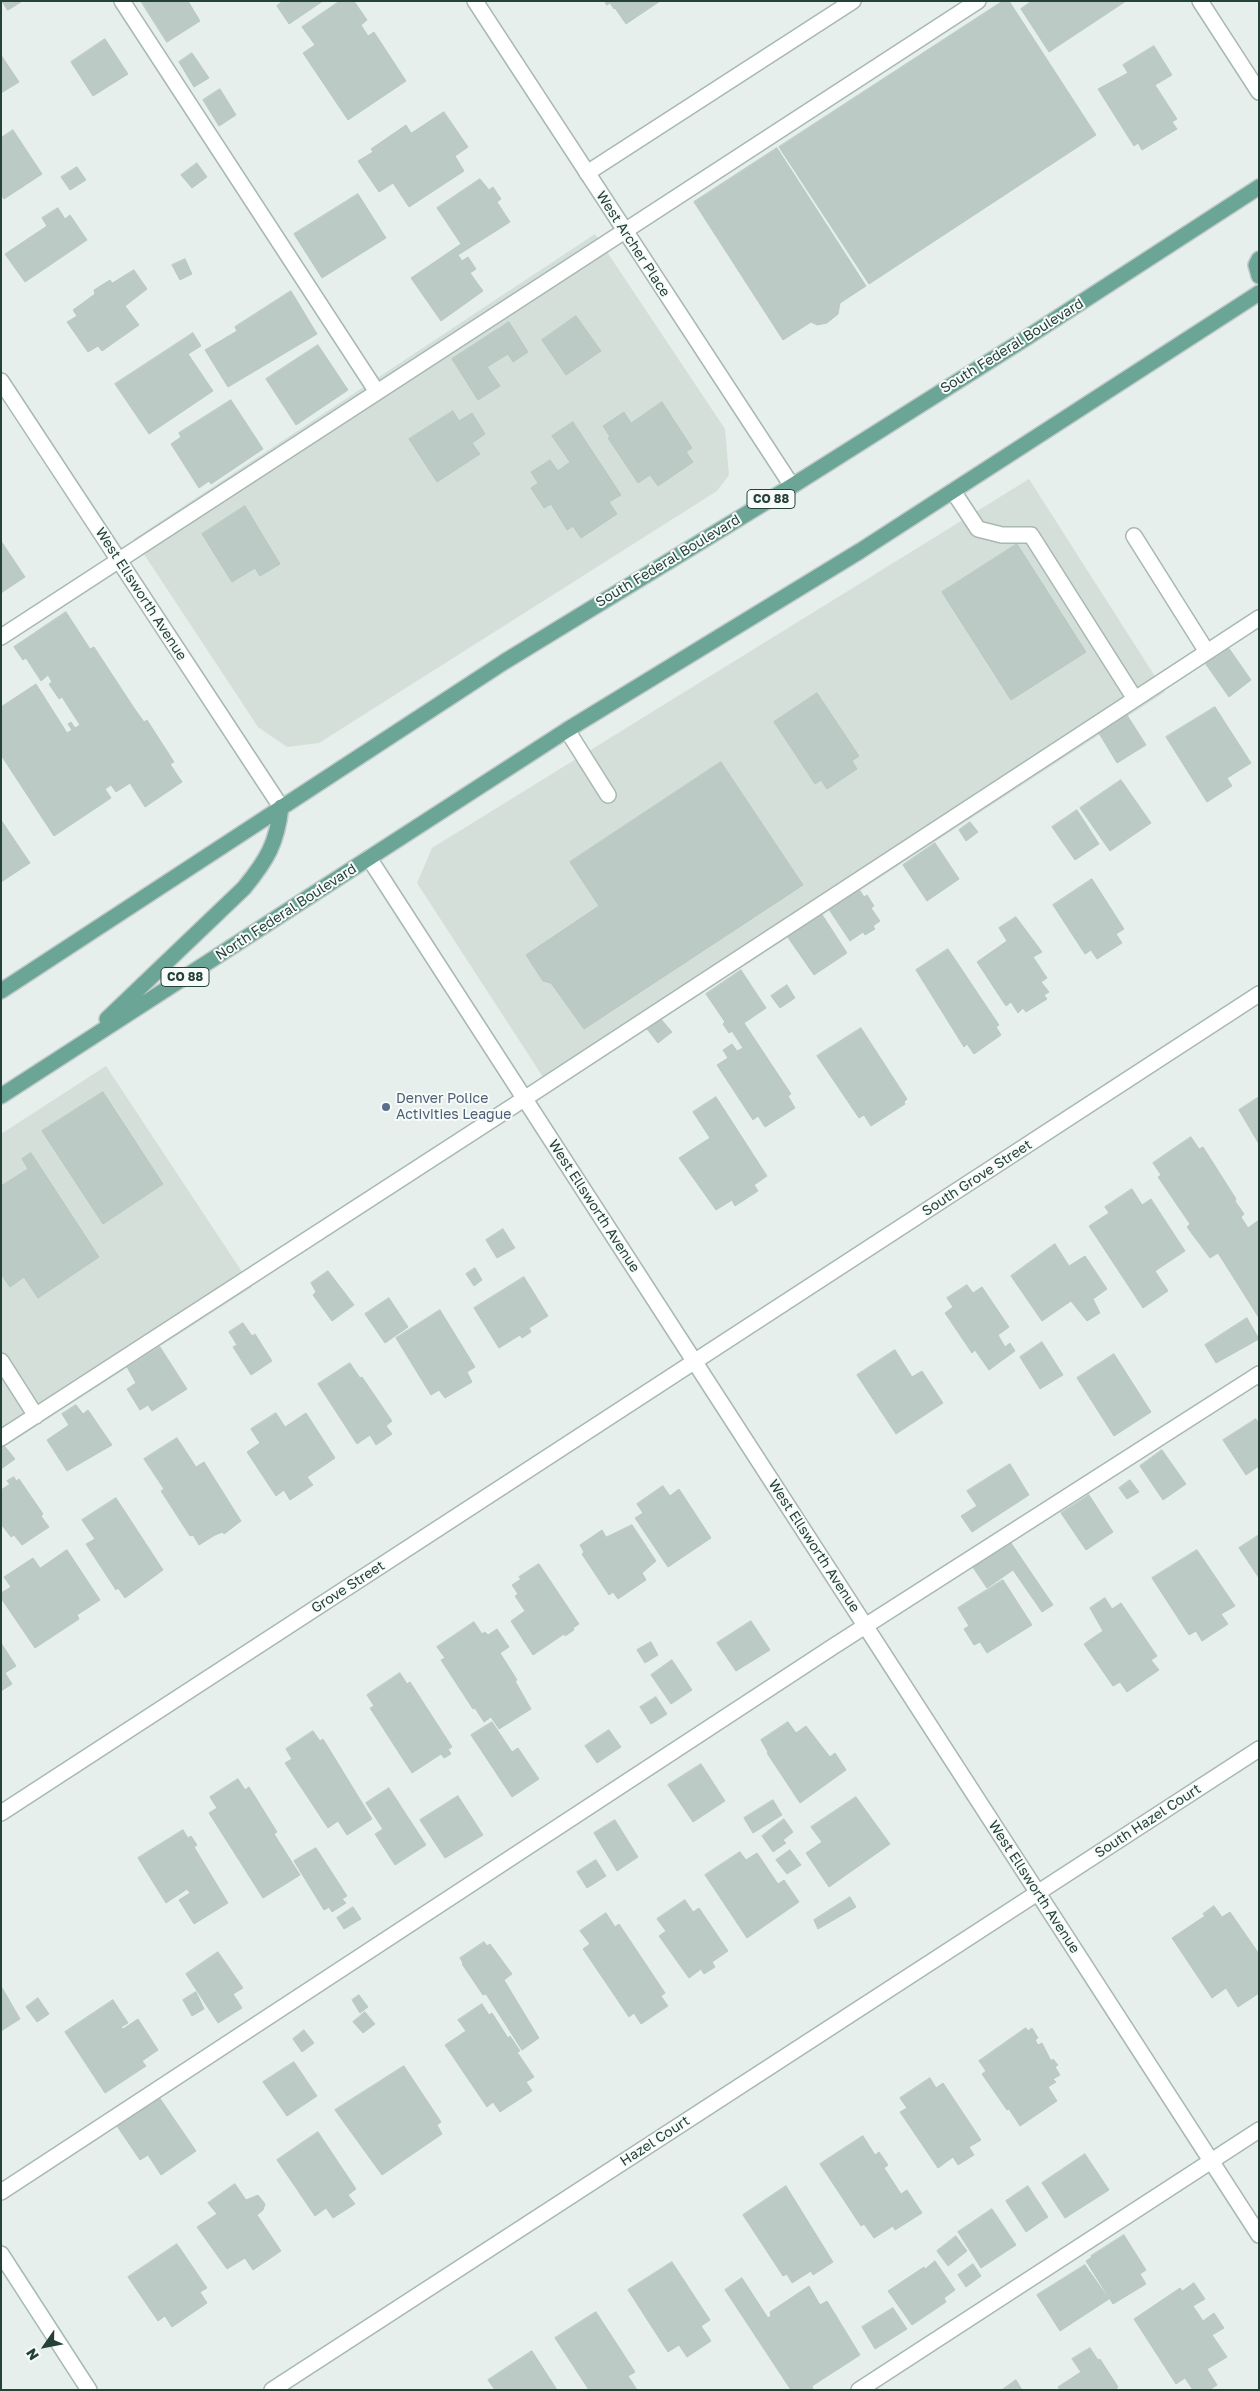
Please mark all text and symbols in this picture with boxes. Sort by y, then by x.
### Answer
street label: West Archer Place [593,188,673,300]
street label: South Federal Boulevard [937,295,1087,397]
road number: CO 88 [747,489,795,508]
street label: South Federal Boulevard [593,511,743,611]
street label: West Ellsworth Avenue [92,524,190,664]
street label: North Federal Boulevard [212,860,360,964]
road number: CO 88 [161,968,209,986]
place label: Denver Police Activities League [396,1091,511,1124]
marker: Denver Police Activities League [380,1101,392,1113]
street label: West Ellsworth Avenue [545,1136,643,1276]
street label: South Grove Street [919,1136,1035,1220]
street label: West Ellsworth Avenue [765,1476,863,1616]
street label: Grove Street [308,1557,388,1617]
street label: South Hazel Court [1092,1780,1204,1862]
street label: West Ellsworth Avenue [985,1817,1083,1957]
street label: Hazel Court [617,2112,693,2170]
north arrow [20,2321,70,2371]
text: N [22,2345,42,2364]

